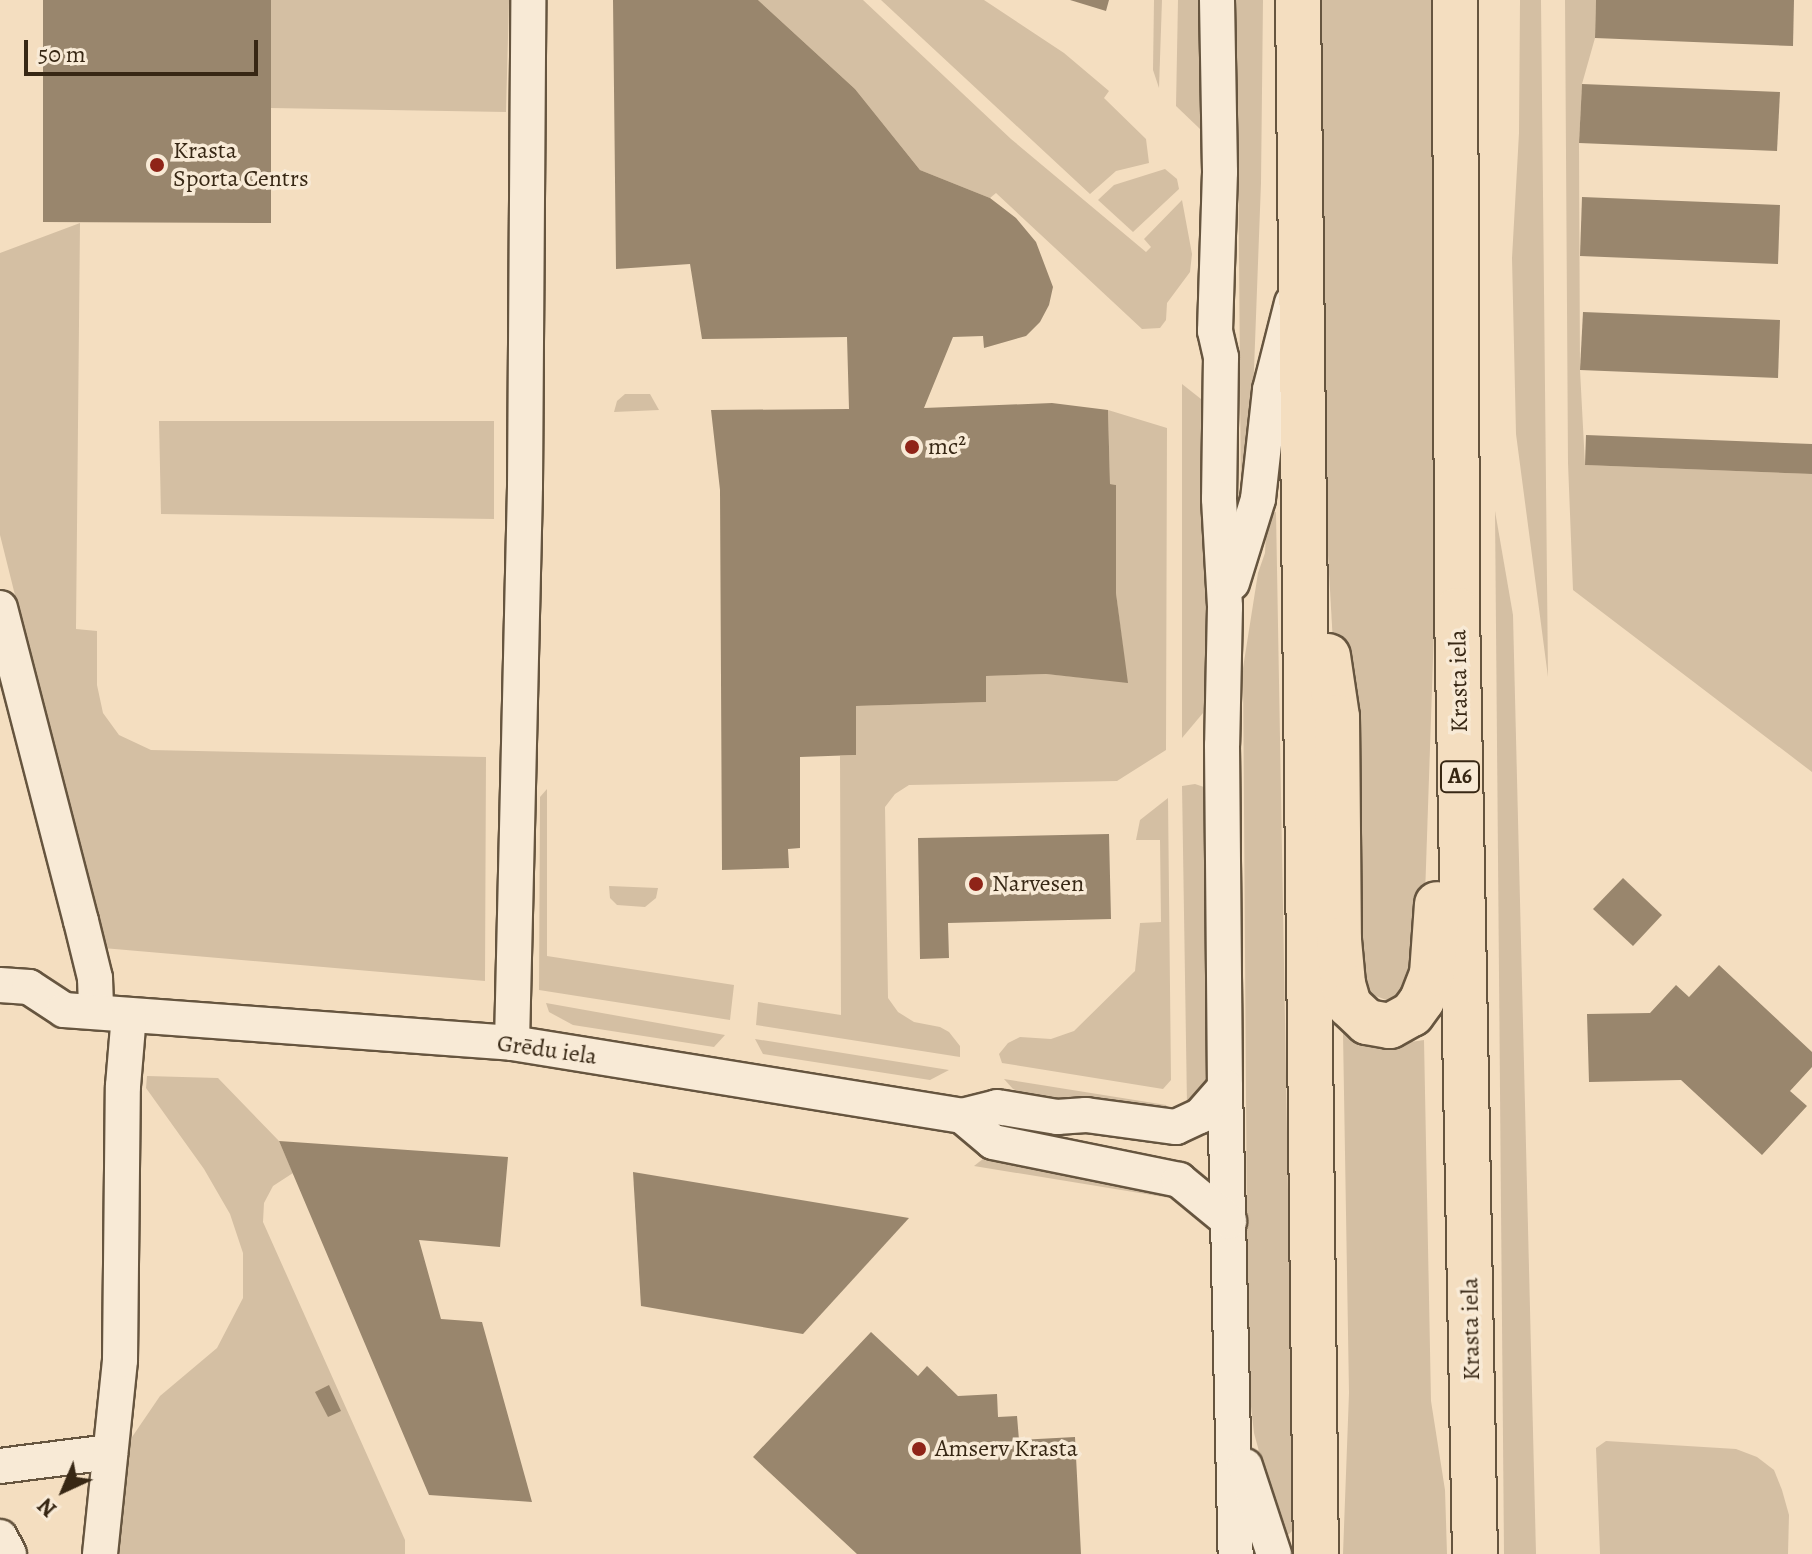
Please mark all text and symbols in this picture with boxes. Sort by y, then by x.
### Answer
scale bar [28,24,262,74]
text: 50 m [38,38,86,70]
place label: Krasta Sporta Centrs [173,137,309,193]
marker: Krasta Sporta Centrs [148,156,166,174]
place label: mc² [928,433,966,461]
marker: mc² [903,438,921,456]
street label: Krasta iela [1444,629,1474,733]
road number: A6 [1438,759,1482,795]
place label: Narvesen [992,870,1084,898]
marker: Narvesen [967,875,985,893]
street label: Grēdu iela [495,1029,599,1071]
street label: Krasta iela [1456,1277,1486,1381]
place label: Amserv Krasta [935,1435,1078,1463]
marker: Amserv Krasta [910,1440,928,1458]
north arrow [24,1450,104,1530]
text: N [31,1491,64,1524]

